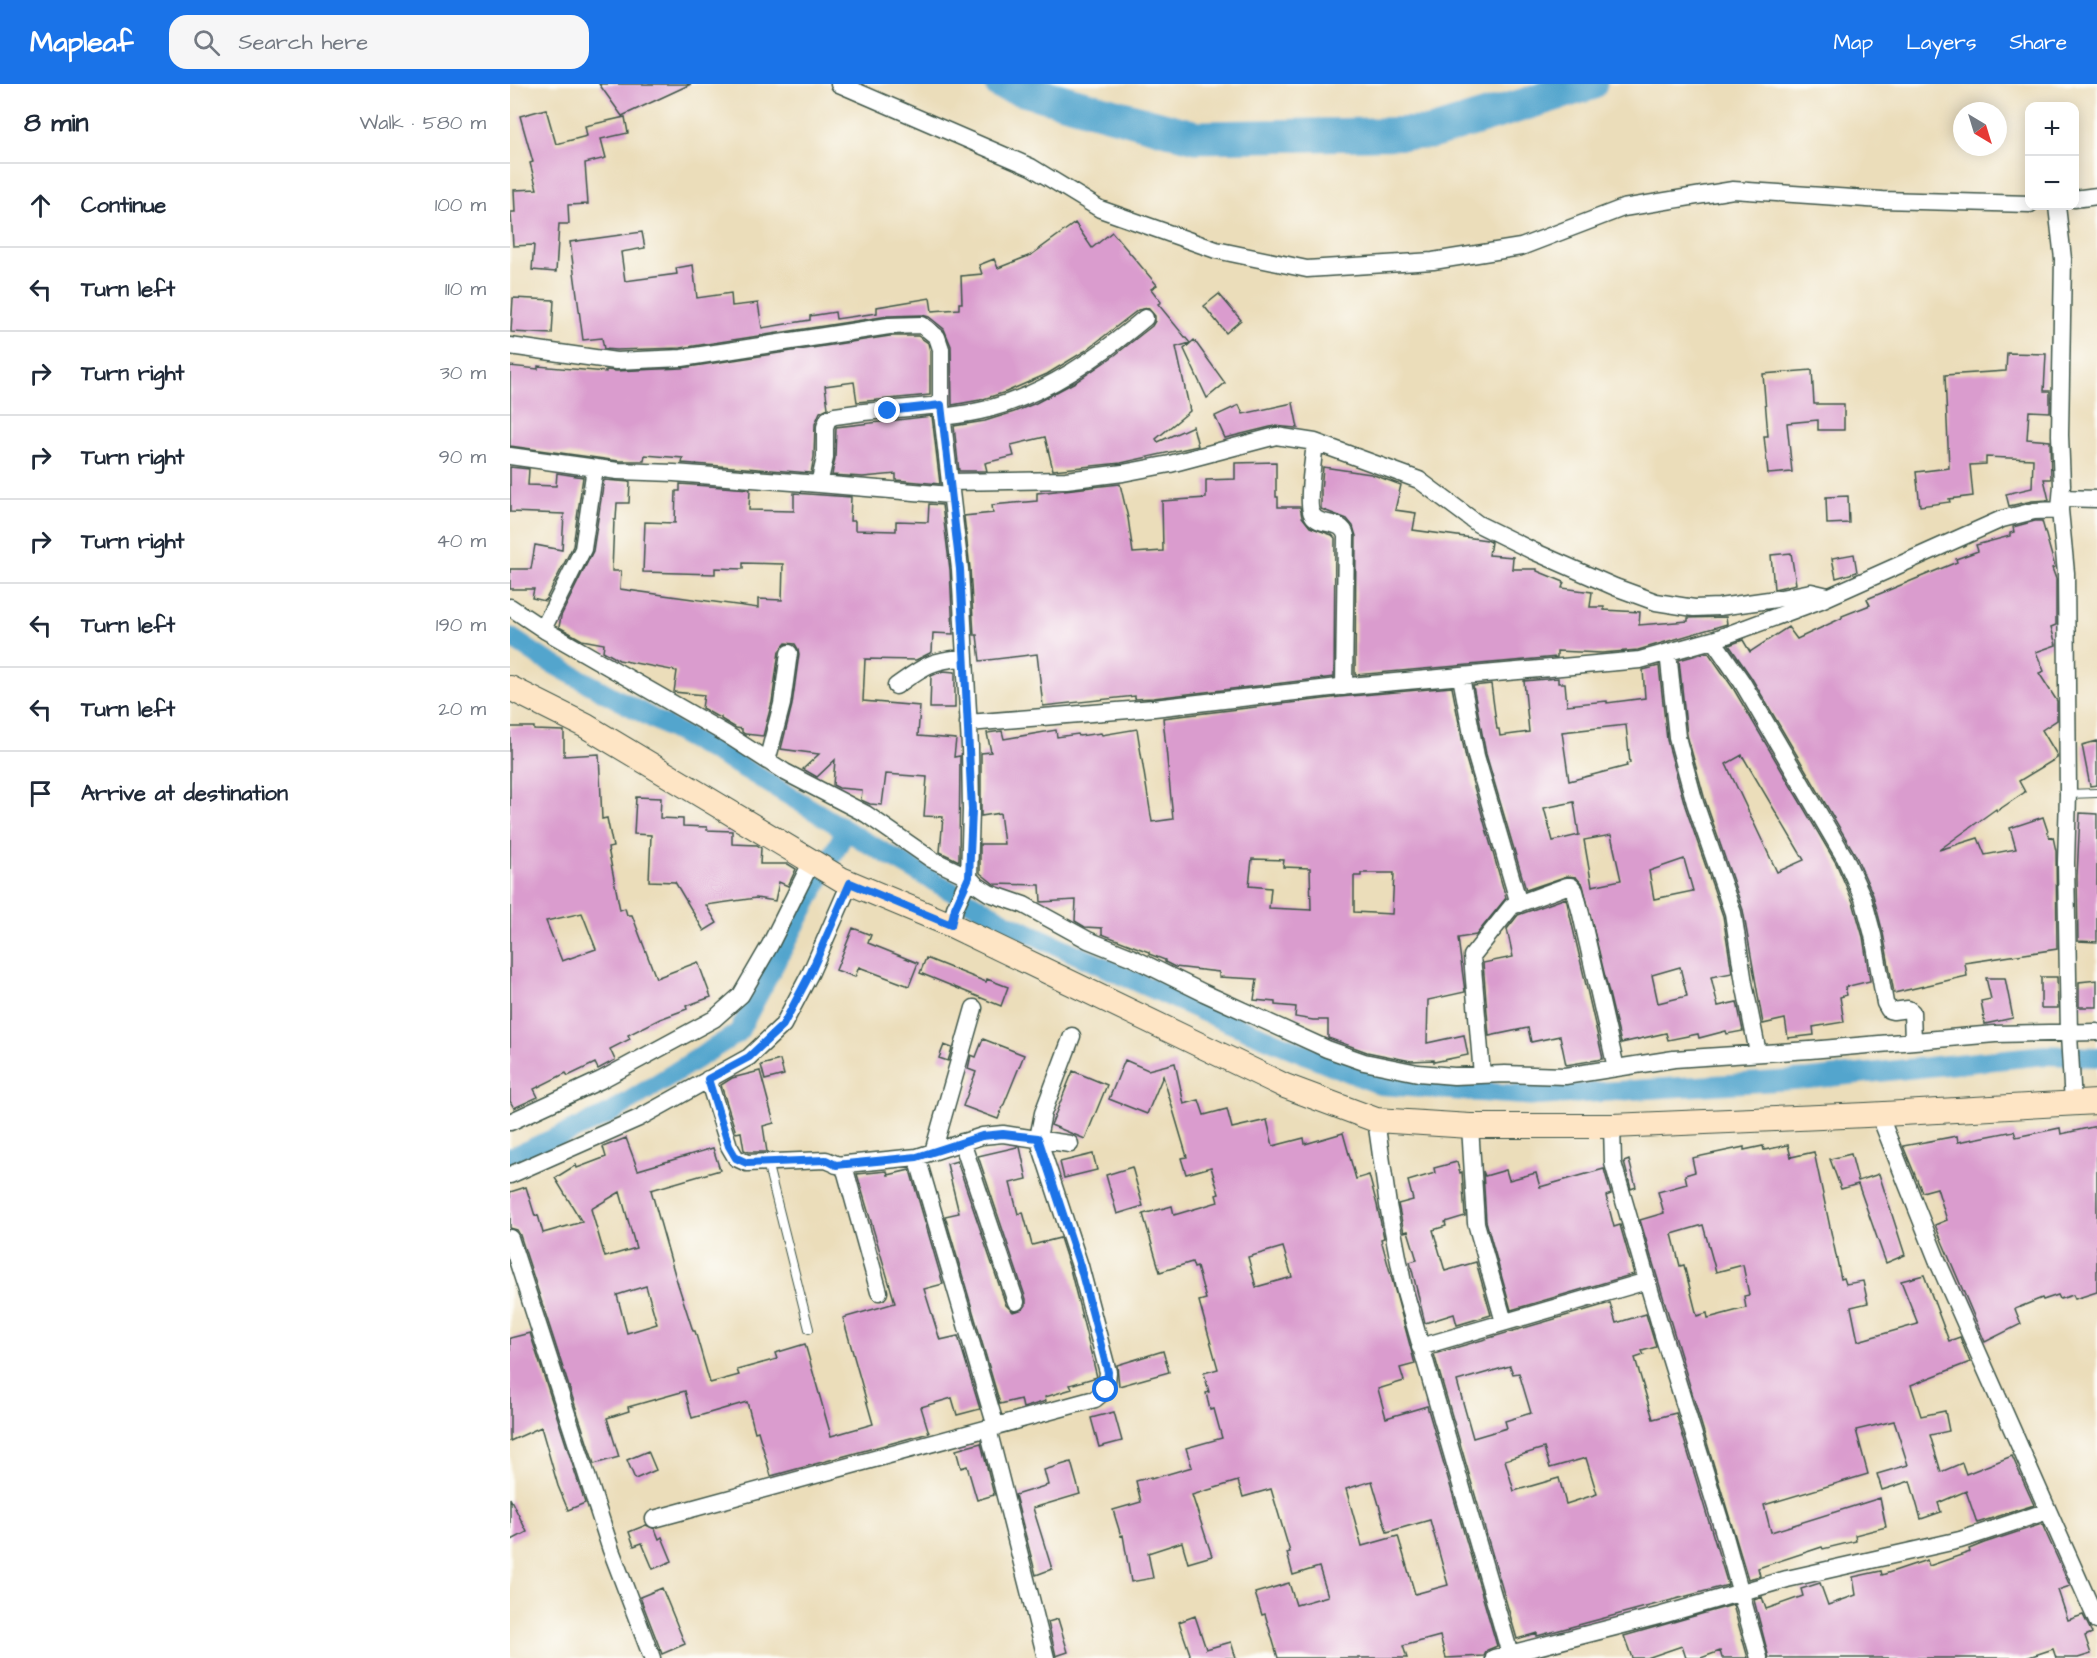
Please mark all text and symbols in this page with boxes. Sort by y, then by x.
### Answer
search box [169,15,589,69]
text: Mapleaf [30,23,133,62]
icon: search [190,26,223,59]
text: Search here [238,27,368,58]
text: Map [1833,28,1873,57]
text: Layers [1906,28,1976,57]
text: Share [2009,28,2067,57]
north arrow [1953,102,2007,156]
map controls [2025,102,2079,210]
button: + [2025,102,2079,156]
text: 8 min [24,105,88,141]
text: Walk · 580 m [359,109,486,137]
button: − [2025,156,2079,210]
icon: ahead [24,189,57,222]
text: Continue [81,190,166,221]
text: 100 m [435,191,486,219]
icon: left [24,273,57,306]
text: Turn left [81,274,175,305]
text: 110 m [445,275,486,303]
icon: right [24,357,57,390]
text: Turn right [81,358,184,389]
text: 30 m [440,359,486,387]
route end [874,397,900,423]
icon: right [24,441,57,474]
text: Turn right [81,442,184,473]
text: 90 m [438,443,486,471]
icon: right [24,525,57,558]
text: Turn right [81,526,184,557]
text: 40 m [436,527,486,555]
icon: left [24,609,57,642]
text: Turn left [81,610,175,641]
text: 190 m [436,611,486,639]
icon: left [24,693,57,726]
text: Turn left [81,694,175,725]
text: 20 m [438,695,486,723]
icon: arrive [24,777,57,810]
text: Arrive at destination [81,778,288,809]
route start [1092,1376,1118,1402]

